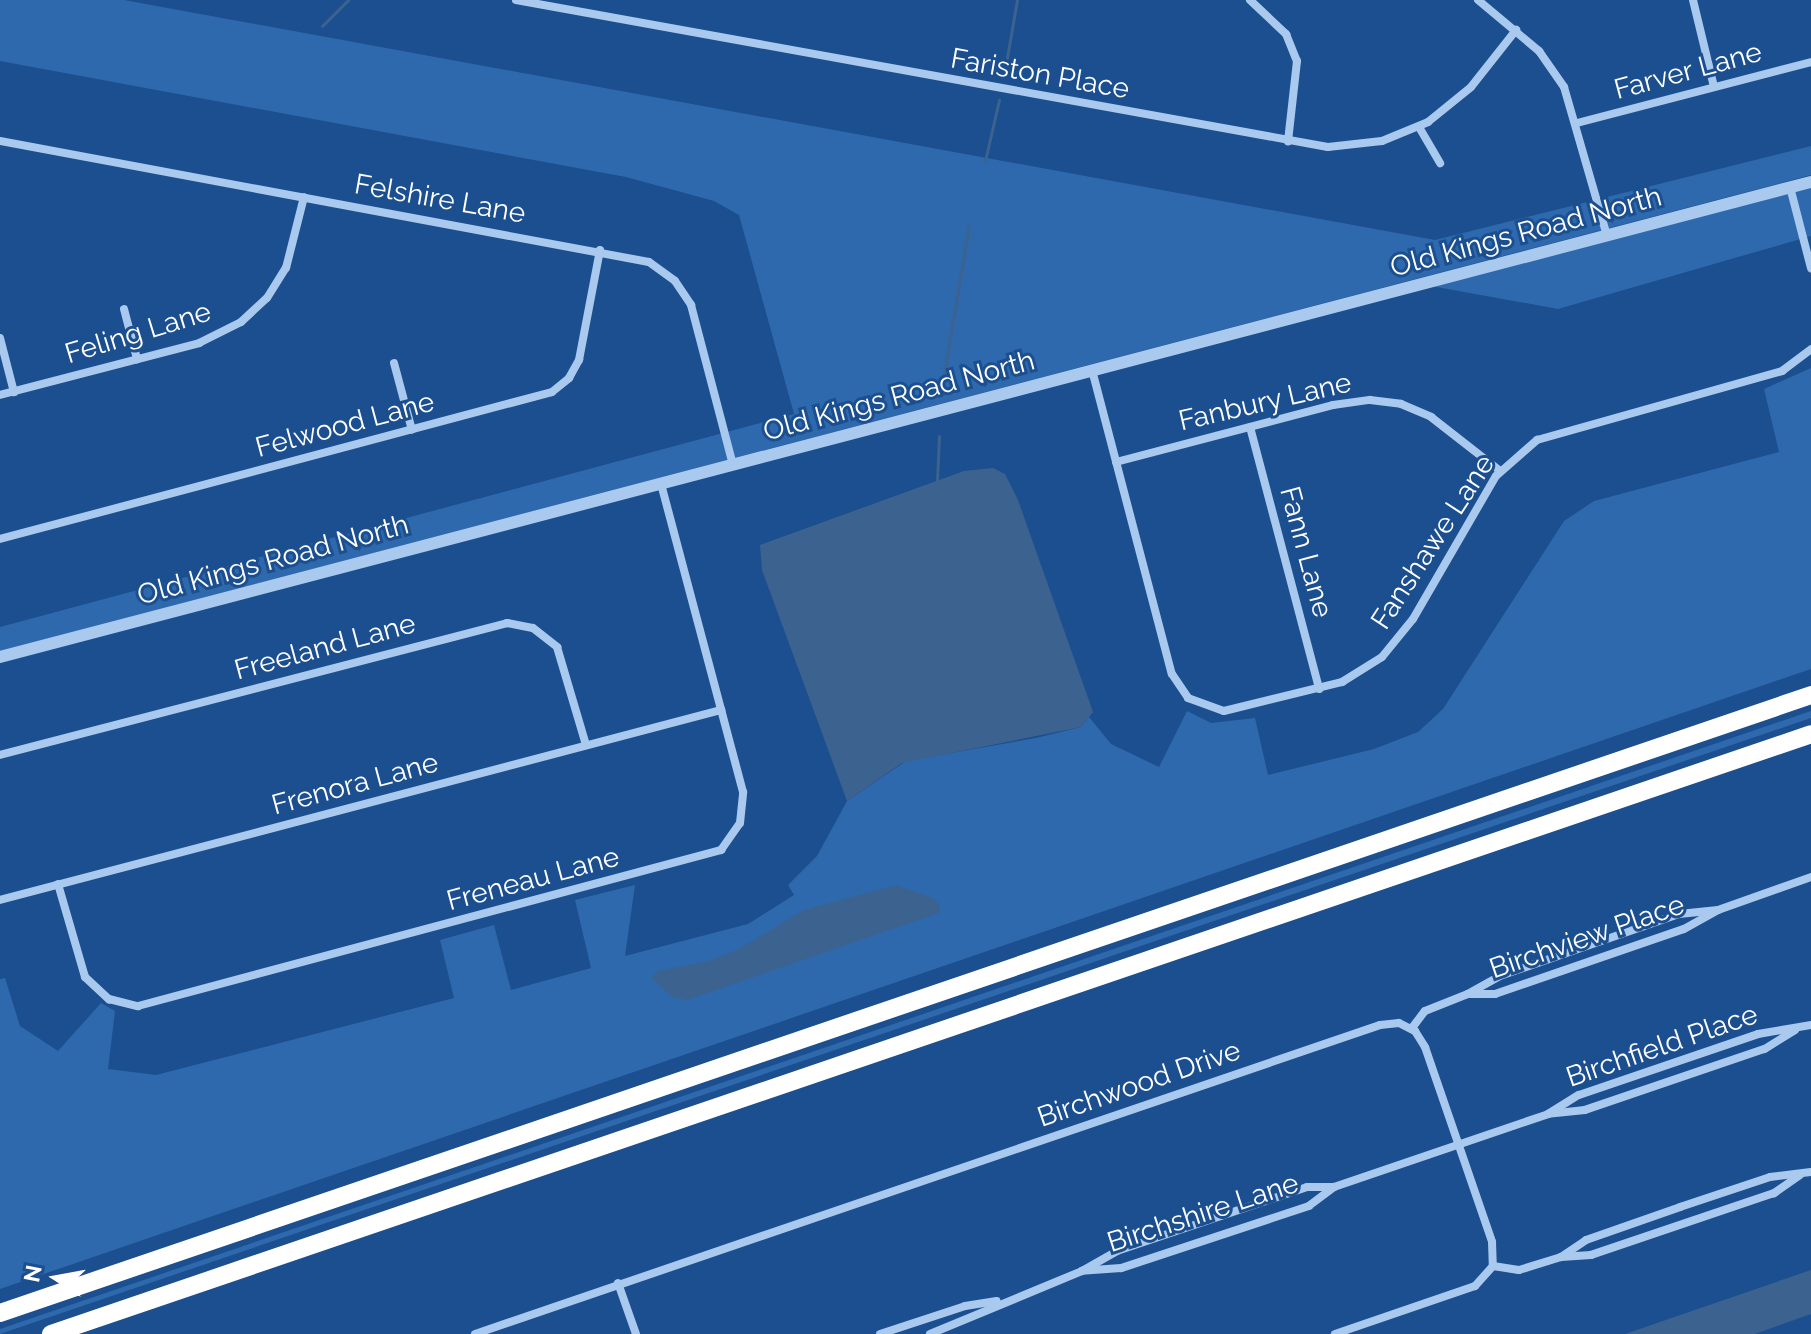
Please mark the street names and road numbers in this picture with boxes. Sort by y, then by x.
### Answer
street label: Farver Lane [1610,35,1766,107]
street label: Fariston Place [948,42,1132,106]
street label: Felshire Lane [352,167,528,231]
street label: Old Kings Road North [1387,180,1665,284]
street label: Feling Lane [61,295,215,371]
street label: Old Kings Road North [760,344,1038,448]
street label: Fanbury Lane [1175,366,1355,438]
street label: Felwood Lane [252,385,438,465]
street label: Fanshawe Lane [1364,449,1502,635]
street label: Fann Lane [1272,483,1340,621]
street label: Old Kings Road North [134,508,412,612]
street label: Freeland Lane [231,607,419,687]
street label: Frenora Lane [268,746,442,822]
street label: Freneau Lane [443,840,623,918]
street label: Birchview Place [1485,888,1689,986]
street label: Birchfield Place [1562,998,1762,1094]
street label: Birchwood Drive [1033,1034,1245,1134]
street label: Birchshire Lane [1103,1166,1303,1260]

